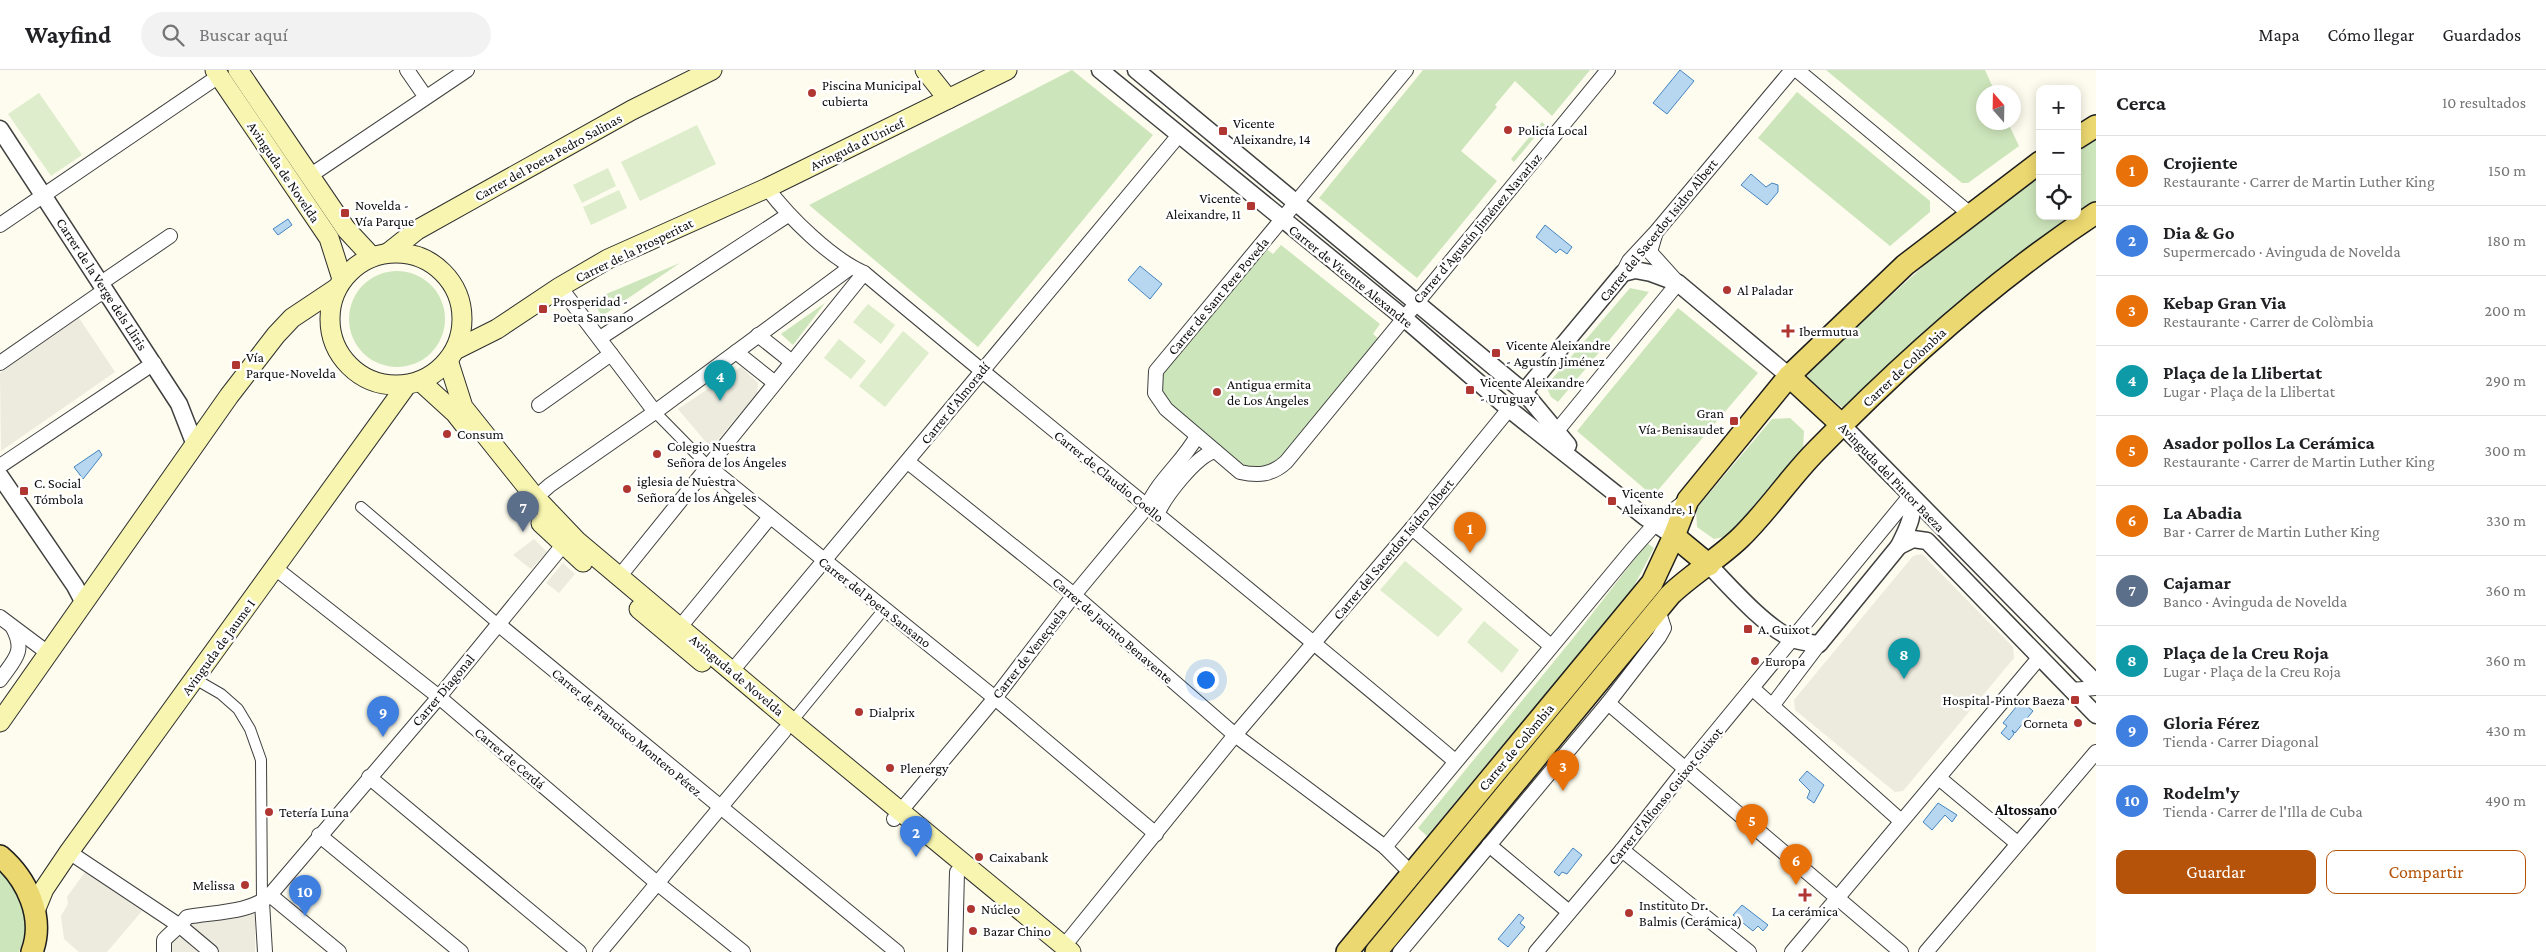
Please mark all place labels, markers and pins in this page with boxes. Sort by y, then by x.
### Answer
place label: Piscina Municipal cubierta [822,77,922,109]
marker: Piscina Municipal cubierta [806,87,818,99]
place label: Vicente Aleixandre, 14 [1233,115,1311,147]
place label: Policía Local [1518,122,1588,138]
marker: Policía Local [1502,124,1514,136]
marker: Vicente Aleixandre, 14 [1217,125,1229,137]
place label: Vicente Aleixandre, 11 [1166,190,1241,222]
place label: Novelda - Vía Parque [355,197,414,229]
marker: Vicente Aleixandre, 11 [1245,200,1257,212]
marker: Novelda - Vía Parque [339,207,351,219]
place label: Al Paladar [1737,282,1794,298]
marker: Al Paladar [1721,284,1733,296]
place label: Prosperidad - Poeta Sansano [553,293,634,325]
marker: Prosperidad - Poeta Sansano [537,303,549,315]
place label: Ibermutua [1799,323,1859,339]
marker: Ibermutua [1781,324,1795,338]
place label: Vicente Aleixandre - Agustín Jiménez [1506,337,1610,369]
marker: Vicente Aleixandre - Agustín Jiménez [1490,347,1502,359]
place label: Vía Parque-Novelda [246,349,337,381]
marker: Vía Parque-Novelda [230,359,242,371]
pin: 4 [704,360,736,401]
place label: Vicente Aleixandre - Uruguay [1480,374,1584,406]
place label: Antigua ermita de Los Ángeles [1227,376,1312,408]
marker: Vicente Aleixandre - Uruguay [1464,384,1476,396]
marker: Antigua ermita de Los Ángeles [1211,386,1223,398]
place label: Gran Vía-Benisaudet [1638,405,1724,437]
marker: Gran Vía-Benisaudet [1728,415,1740,427]
place label: Consum [457,426,504,442]
marker: Consum [441,428,453,440]
place label: Colegio Nuestra Señora de los Ángeles [667,438,787,470]
marker: Colegio Nuestra Señora de los Ángeles [651,448,663,460]
place label: iglesia de Nuestra Señora de los Ángeles [637,473,757,505]
place label: C. Social Tómbola [34,475,84,507]
marker: iglesia de Nuestra Señora de los Ángeles [621,483,633,495]
marker: C. Social Tómbola [18,485,30,497]
place label: Vicente Aleixandre, 1 [1622,485,1693,517]
pin: 7 [507,491,539,532]
marker: Vicente Aleixandre, 1 [1606,495,1618,507]
pin: 1 [1454,512,1486,553]
place label: A. Guixot [1758,621,1810,637]
marker: A. Guixot [1742,623,1754,635]
pin: 8 [1888,638,1920,679]
place label: Europa [1765,653,1806,669]
marker: Europa [1749,655,1761,667]
place label: Hospital-Pintor Baeza [1943,692,2066,708]
marker: Hospital-Pintor Baeza [2069,694,2081,706]
pin: 9 [367,696,399,737]
place label: Dialprix [869,704,915,720]
marker: Dialprix [853,706,865,718]
place label: Corneta [2023,715,2069,731]
marker: Corneta [2072,717,2084,729]
pin: 3 [1547,750,1579,791]
place label: Plenergy [900,760,949,776]
marker: Plenergy [884,762,896,774]
place label: Tetería Luna [279,804,349,820]
pin: 5 [1736,804,1768,845]
marker: Tetería Luna [263,806,275,818]
pin: 2 [900,816,932,857]
pin: 6 [1780,844,1812,885]
place label: Caixabank [989,849,1048,865]
marker: Caixabank [973,851,985,863]
pin: 10 [289,875,321,916]
place label: Melissa [192,877,236,893]
marker: Melissa [239,879,251,891]
marker: La cerámica [1799,889,1811,901]
place label: Instituto Dr. Balmis (Cerámica) [1639,897,1742,930]
place label: Núcleo [981,901,1020,917]
marker: Núcleo [965,903,977,915]
place label: La cerámica [1772,903,1839,919]
marker: Instituto Dr. Balmis (Cerámica) [1623,907,1635,919]
place label: Bazar Chino [983,923,1051,939]
marker: Bazar Chino [967,925,979,937]

